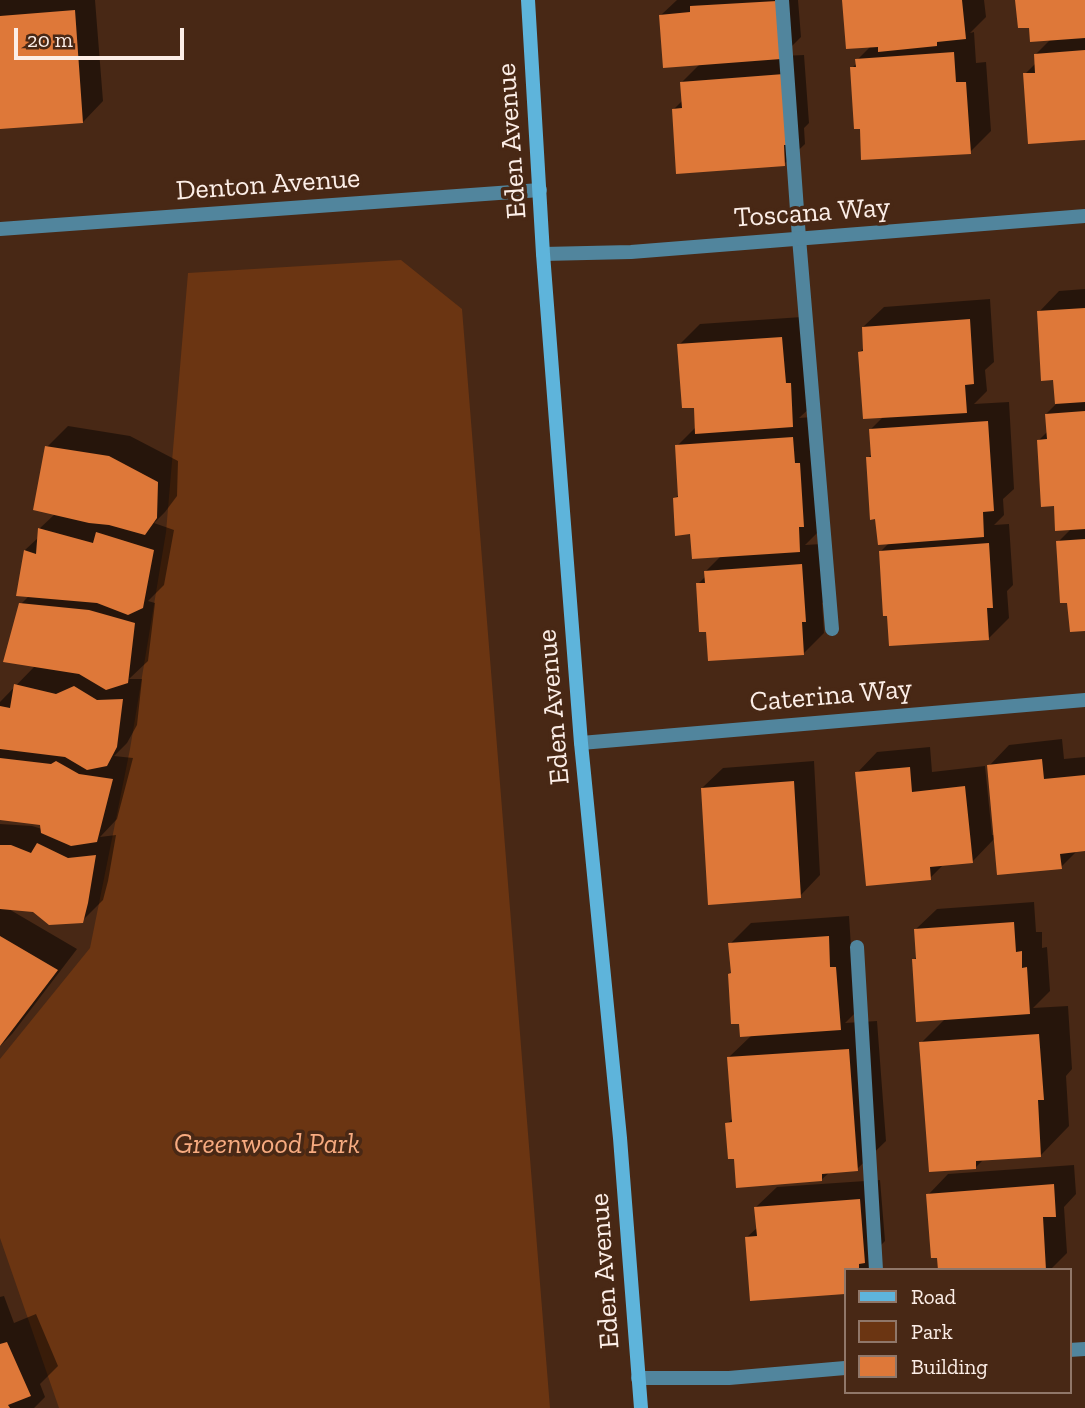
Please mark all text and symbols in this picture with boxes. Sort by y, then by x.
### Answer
scale bar [18,14,187,58]
text: 20 m [27,27,73,52]
street label: Eden Avenue [490,62,534,220]
street label: Denton Avenue [175,162,361,208]
street label: Toscana Way [733,191,891,235]
street label: Eden Avenue [530,628,578,786]
street label: Caterina Way [748,672,914,720]
park label: Greenwood Park [174,1128,360,1162]
street label: Eden Avenue [583,1192,627,1350]
legend [844,1268,1071,1394]
text: Road [911,1284,956,1309]
text: Park [911,1319,953,1344]
text: Building [911,1354,988,1379]

